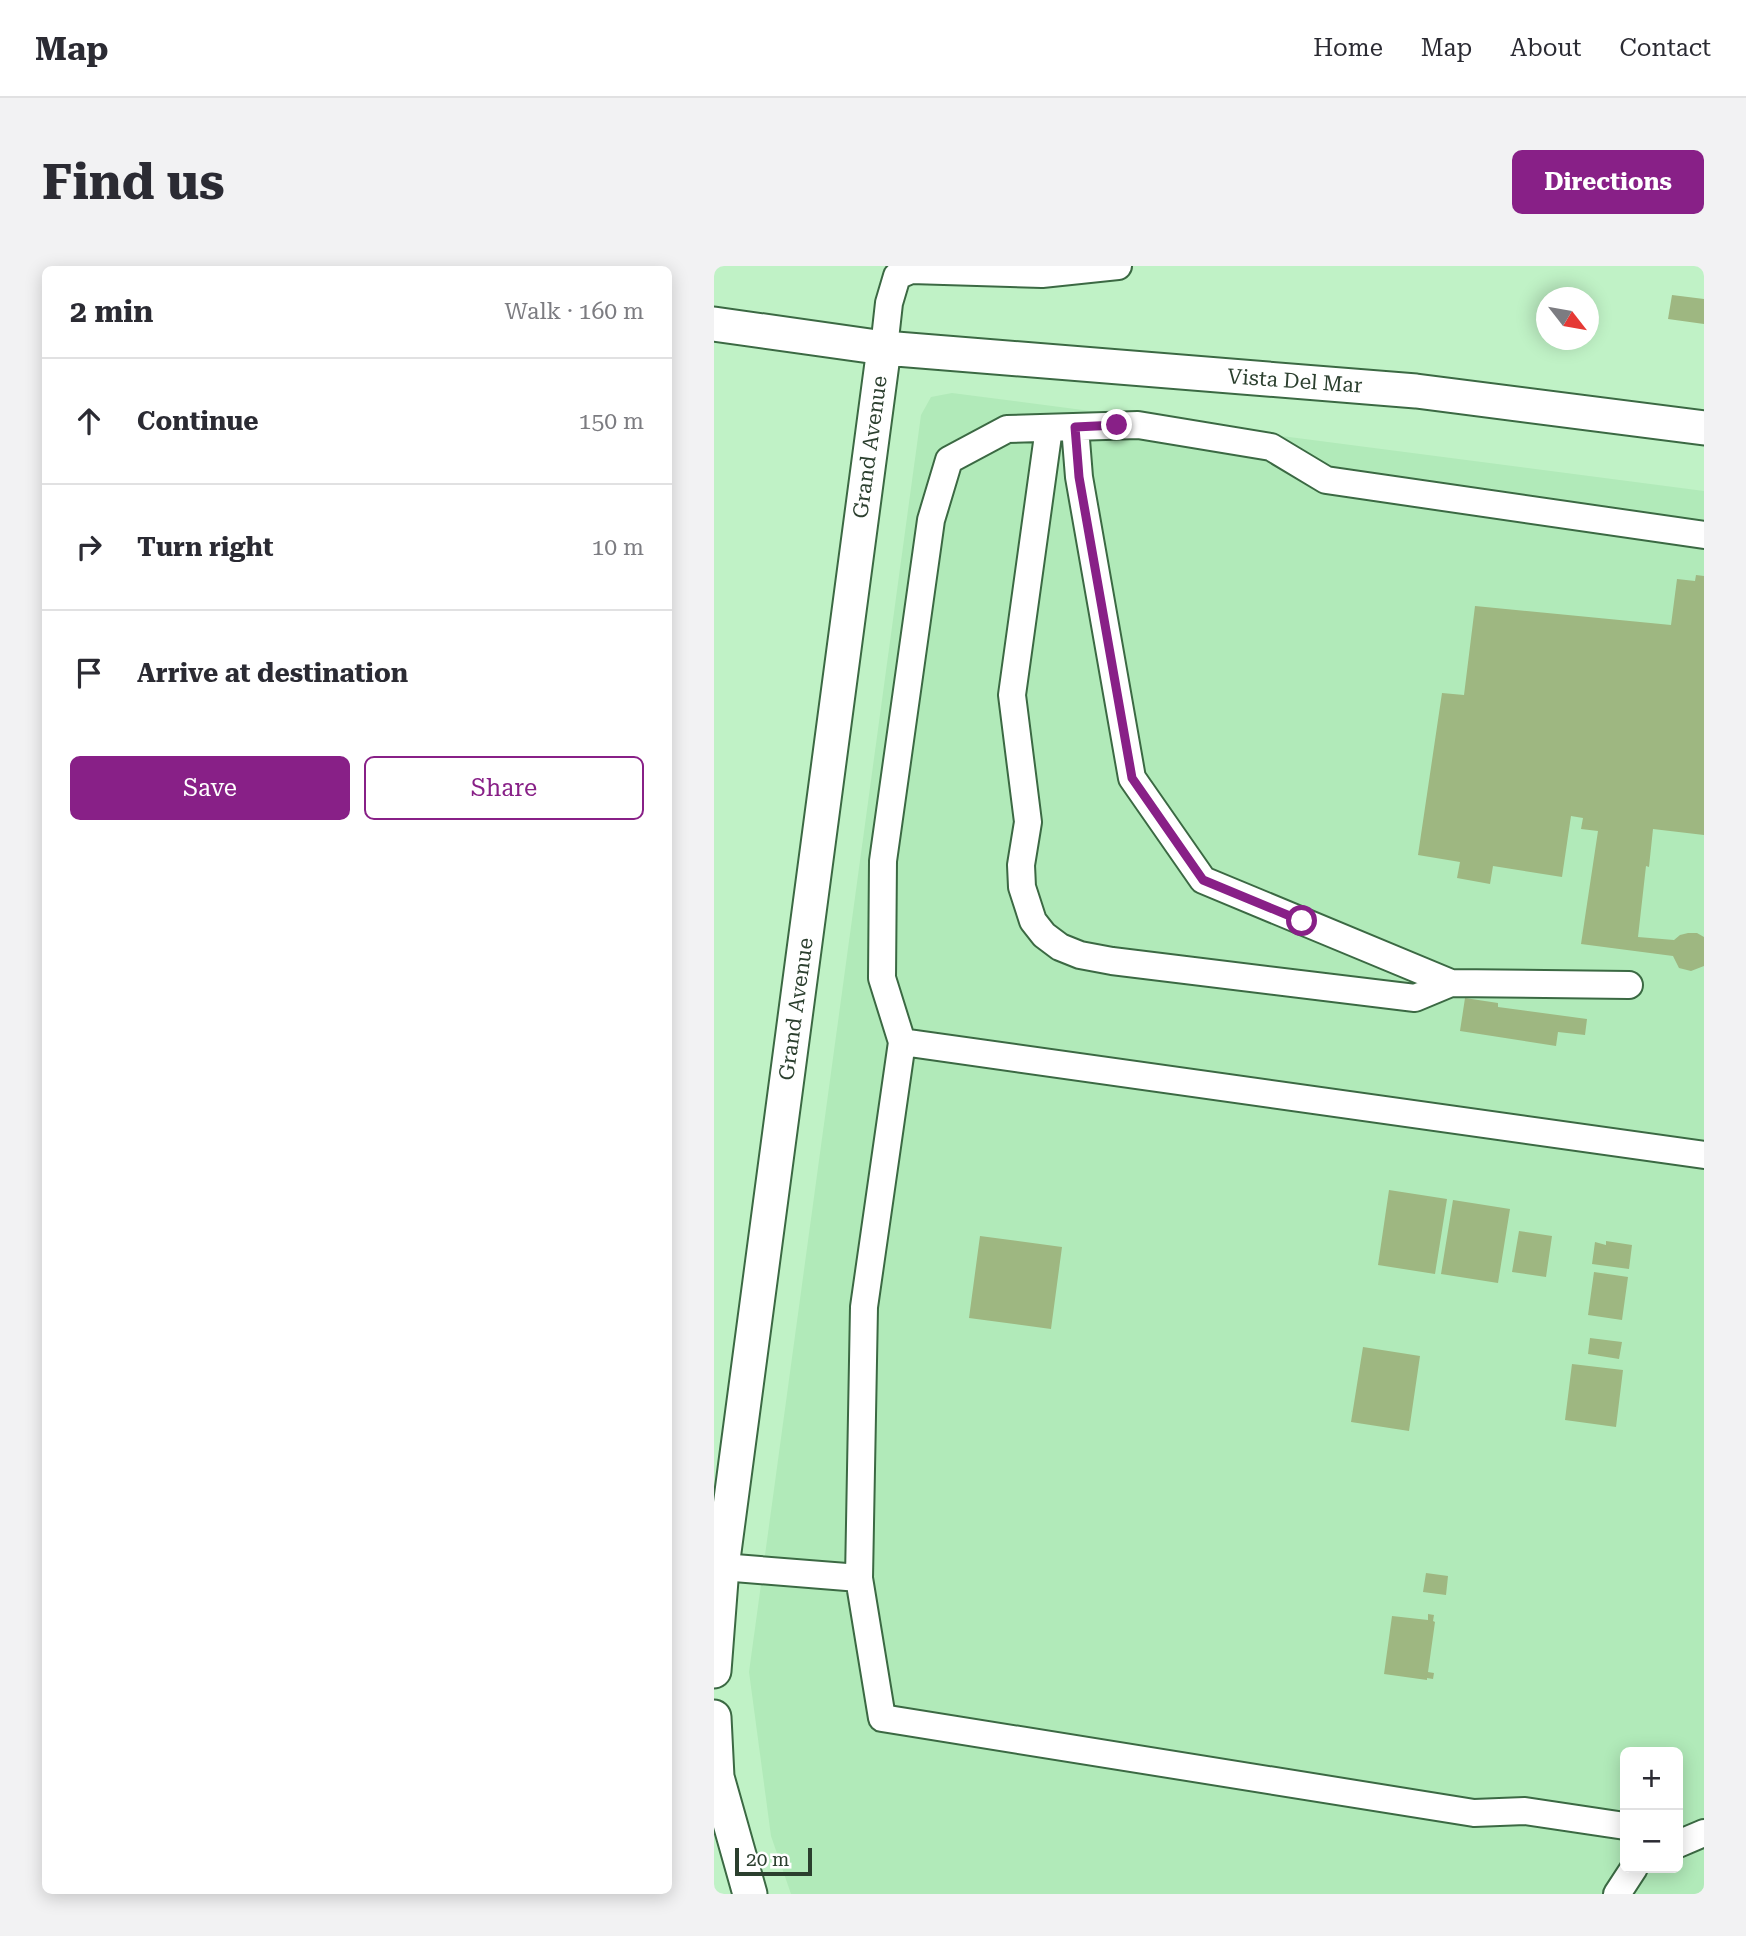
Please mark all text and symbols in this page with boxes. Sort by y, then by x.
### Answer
text: Map [35,29,109,68]
text: Home [1313,34,1383,62]
text: Map [1421,34,1472,62]
text: About [1510,34,1581,62]
text: Contact [1619,34,1711,62]
button: Directions [1512,150,1704,214]
text: Find us [42,154,225,211]
north arrow [1536,287,1599,350]
text: 2 min [70,294,153,329]
text: Walk · 160 m [505,298,644,325]
street label: Vista Del Mar [1227,364,1364,398]
street label: Grand Avenue [848,374,892,520]
icon: ahead [70,402,108,440]
text: Continue [137,406,259,436]
text: 150 m [579,408,644,435]
route end [1101,409,1132,440]
icon: right [70,528,108,566]
text: Turn right [137,532,273,562]
text: 10 m [591,534,644,561]
icon: arrive [70,654,108,692]
text: Arrive at destination [137,658,408,688]
button: Save [70,756,350,820]
button: Share [364,756,644,820]
route start [1286,905,1317,936]
street label: Grand Avenue [774,936,818,1082]
map controls [1620,1747,1683,1873]
button: + [1620,1747,1683,1810]
button: − [1620,1810,1683,1873]
scale bar [735,1845,812,1877]
text: 20 m [746,1848,789,1871]

